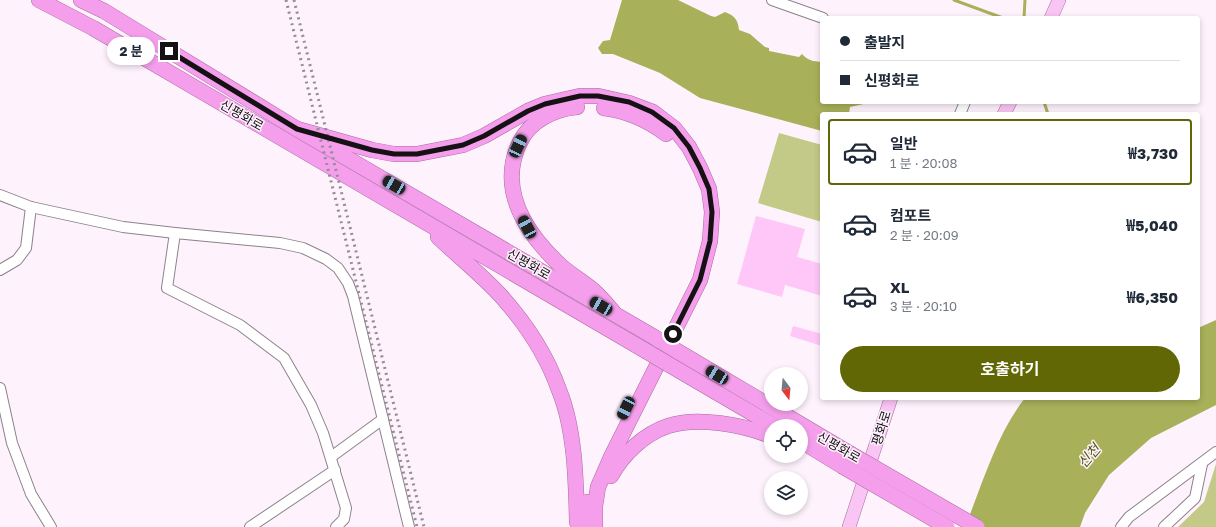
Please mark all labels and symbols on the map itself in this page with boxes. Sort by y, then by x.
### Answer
callout: 2 분 [107,37,155,65]
route end [160,42,178,60]
street label: 신평화로 [217,96,267,134]
car [507,133,529,159]
car [381,174,407,196]
car [516,214,538,240]
street label: 신평화로 [504,245,554,283]
car [588,295,614,317]
route start [664,325,682,343]
car [704,364,730,386]
north arrow [764,367,808,411]
car [615,395,637,421]
street label: 평화로 [868,408,894,448]
street label: 신평화로 [814,428,864,466]
water label: 신천 [1074,440,1104,471]

